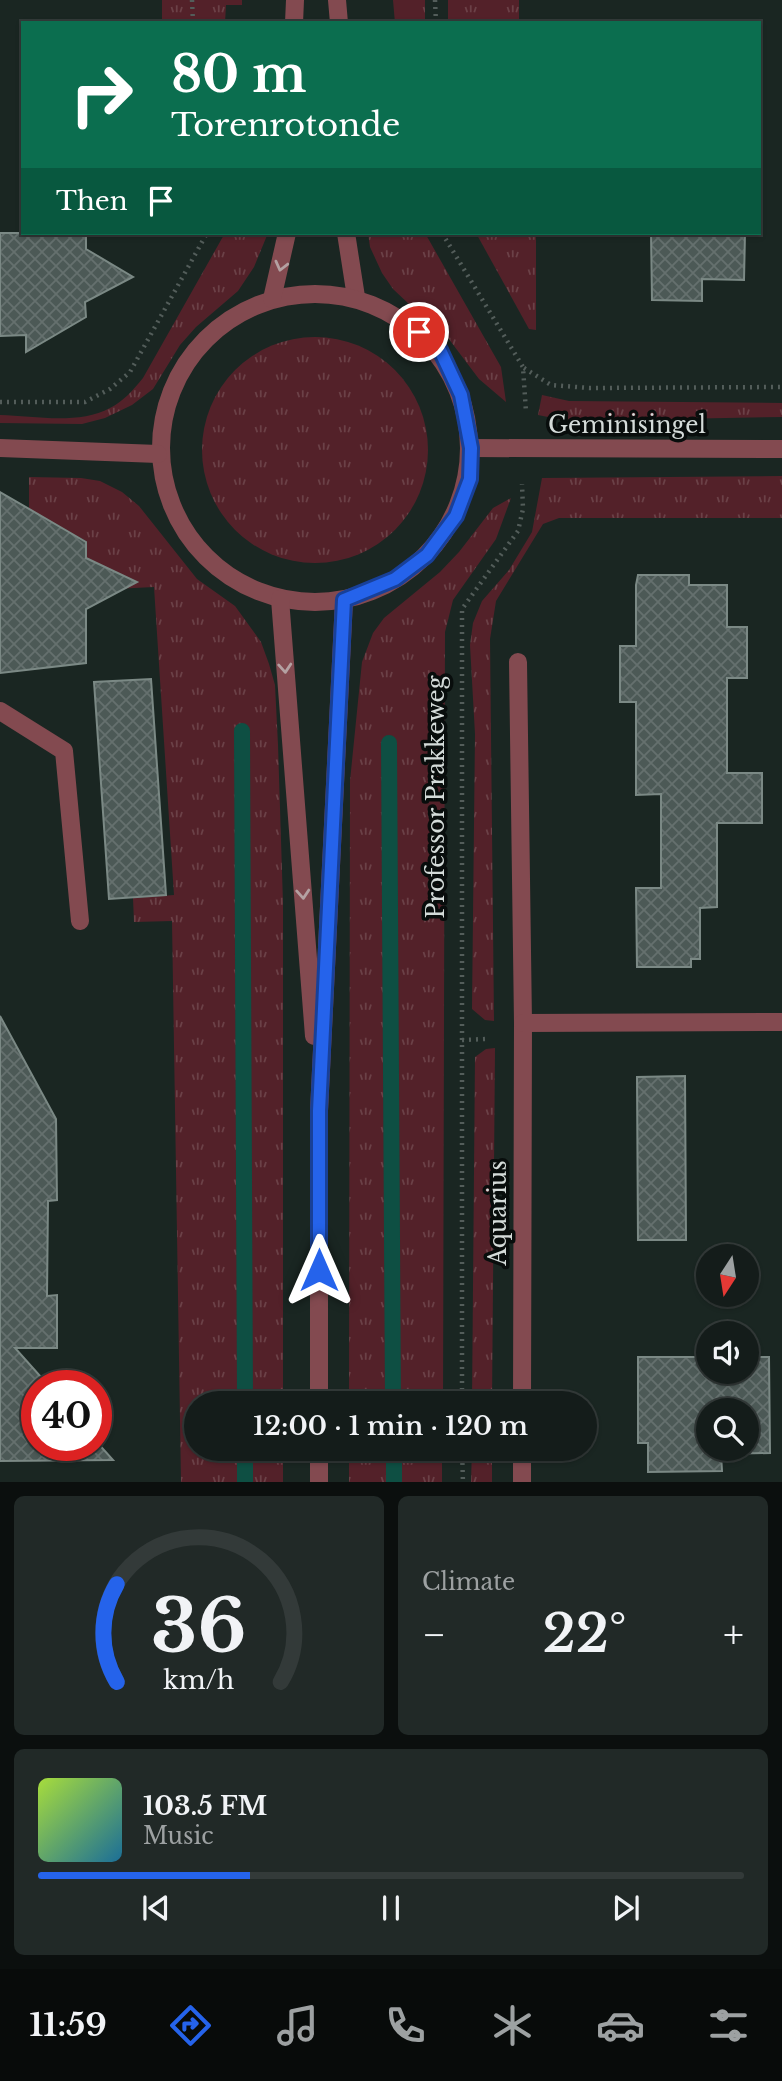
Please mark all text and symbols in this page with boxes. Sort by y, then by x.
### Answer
text: 80 m [171,44,306,105]
icon: right [56,49,147,140]
text: Torenrotonde [171,105,400,145]
icon: arrive [142,182,180,220]
text: Then [56,185,128,217]
one-way arrow [275,260,289,272]
pin [389,302,449,362]
icon: arrive [400,313,438,351]
street label: Geminisingel [548,411,706,439]
one-way arrow [277,662,292,673]
street label: Professor Prakkeweg [422,675,450,918]
one-way arrow [295,889,310,900]
street label: Aquarius [484,1160,512,1267]
position arrow [282,1233,356,1307]
north arrow [696,1244,760,1307]
map controls [696,1244,759,1461]
button: sound [696,1321,759,1384]
speed limit sign: 40 [21,1370,112,1461]
button: search [696,1398,759,1461]
text: 12:00 · 1 min · 120 m [253,1410,528,1442]
text: Climate [422,1568,515,1596]
text: 36 [151,1581,247,1672]
text: 22° [543,1602,627,1666]
text: − [422,1611,446,1658]
text: + [723,1611,744,1658]
text: km/h [164,1664,234,1695]
text: 103.5 FM [143,1790,267,1822]
text: Music [143,1822,214,1850]
icon: previous [137,1889,175,1927]
icon: pause [372,1889,410,1927]
icon: next [607,1889,645,1927]
icon: directions [166,2001,215,2050]
icon: music [273,2001,322,2050]
icon: phone [381,2001,430,2050]
icon: climate [488,2001,537,2050]
icon: car [596,2001,645,2050]
icon: filters [704,2001,753,2050]
text: 11:59 [29,2005,107,2045]

